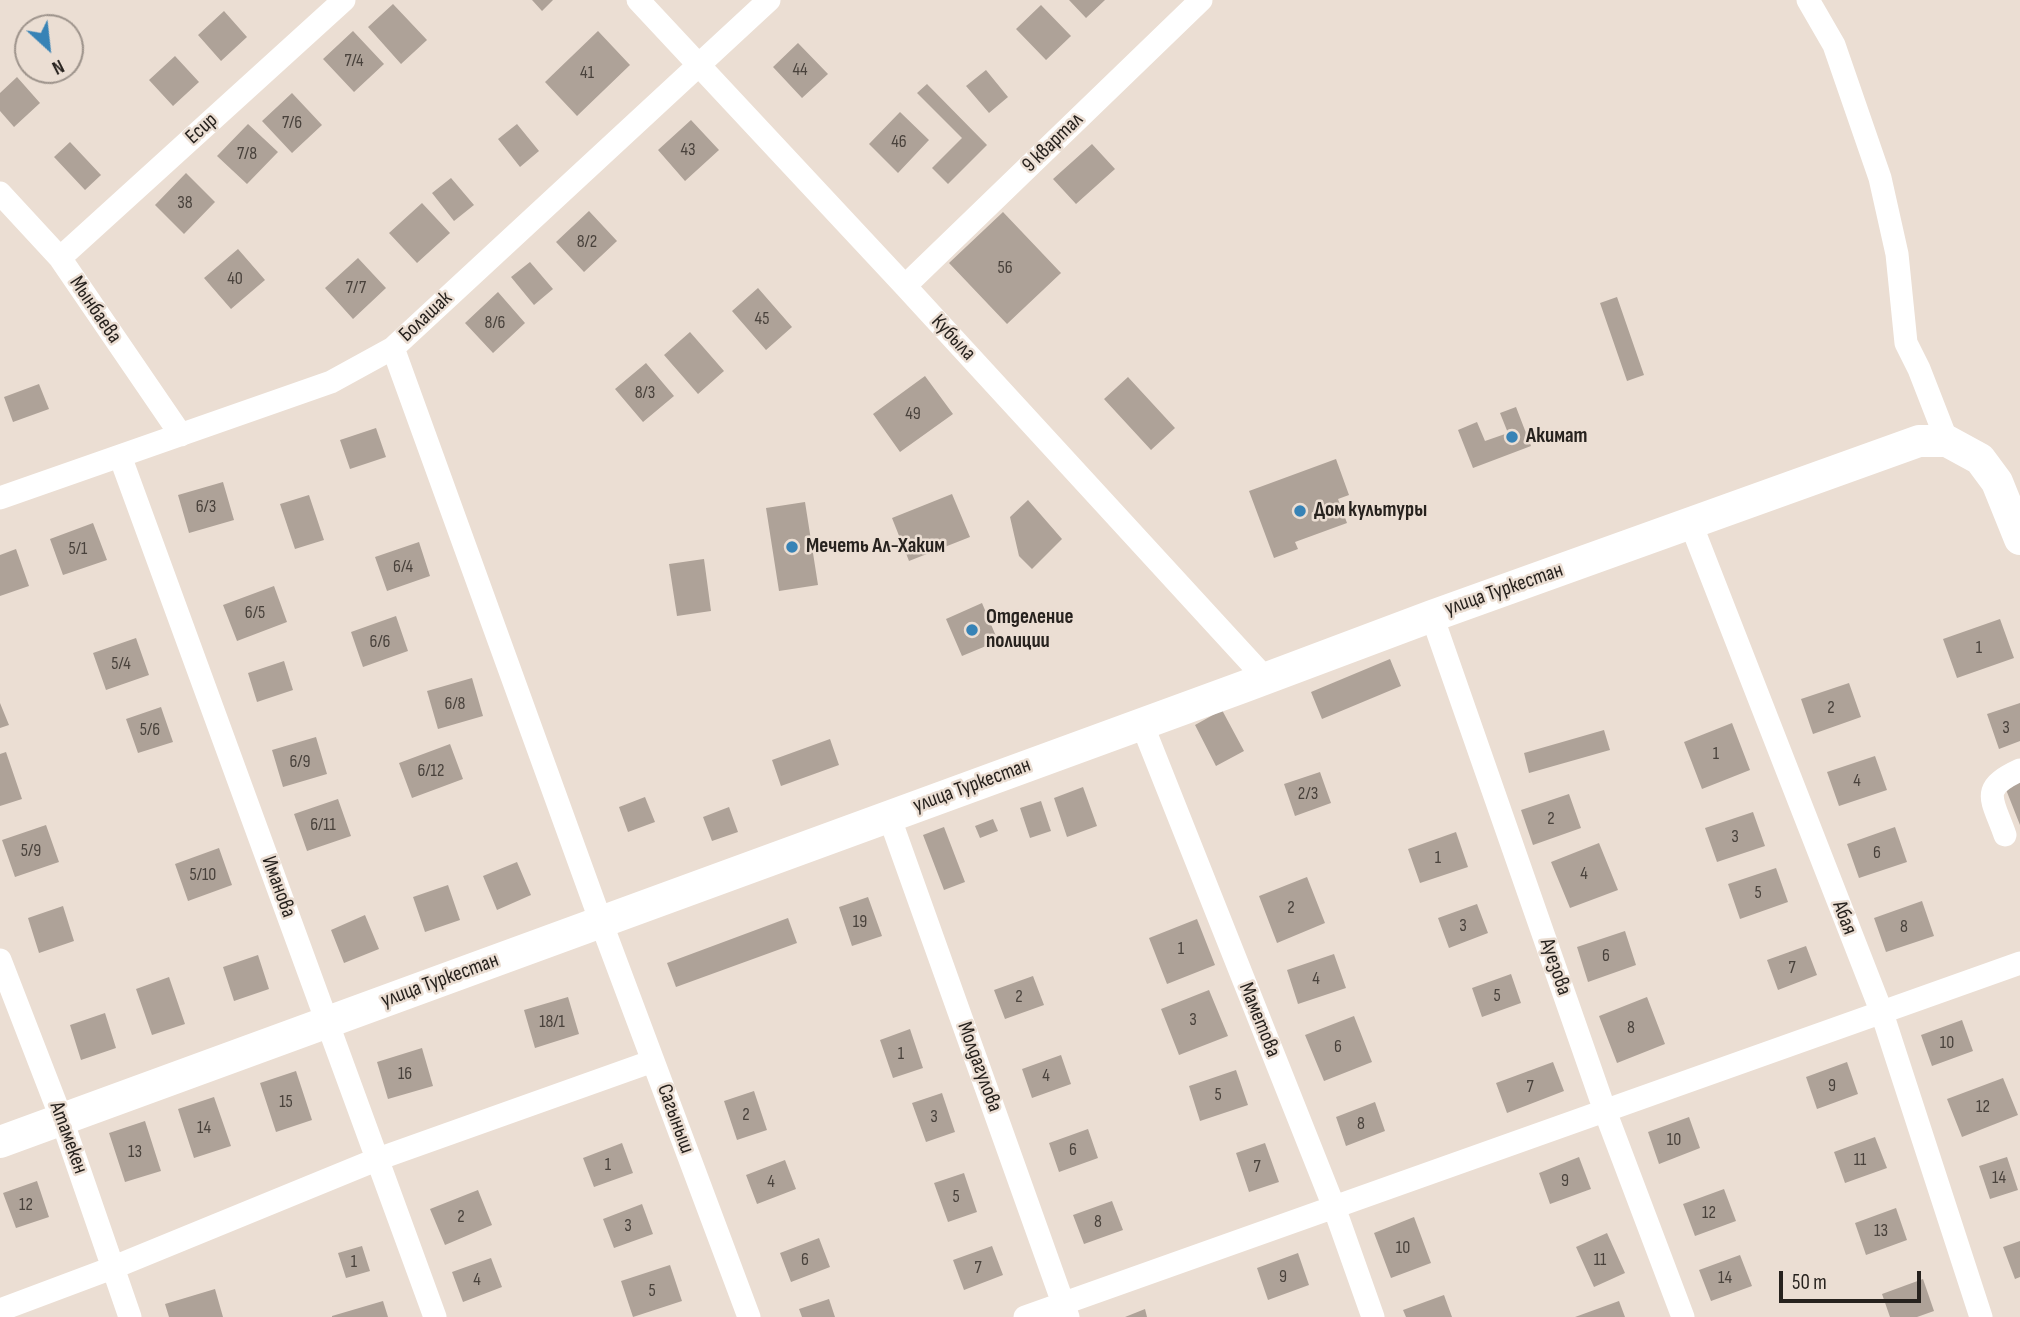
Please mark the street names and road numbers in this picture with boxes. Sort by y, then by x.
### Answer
street label: Есир [181,108,223,150]
street label: 9 квартал [1017,108,1089,178]
street label: Мынбаева [64,272,126,348]
street label: Болашак [394,286,458,348]
street label: Кубыла [925,310,981,366]
street label: улица Туркестан [1442,558,1566,622]
street label: улица Туркестан [910,753,1034,819]
street label: Иманова [255,853,301,921]
street label: Абая [1826,898,1862,938]
street label: Ауезова [1534,935,1576,999]
street label: улица Туркестан [378,948,502,1014]
street label: Маметова [1233,979,1285,1061]
street label: Молдагулова [951,1019,1007,1115]
street label: Сагыныш [651,1081,699,1157]
street label: Атамекен [43,1099,93,1177]

